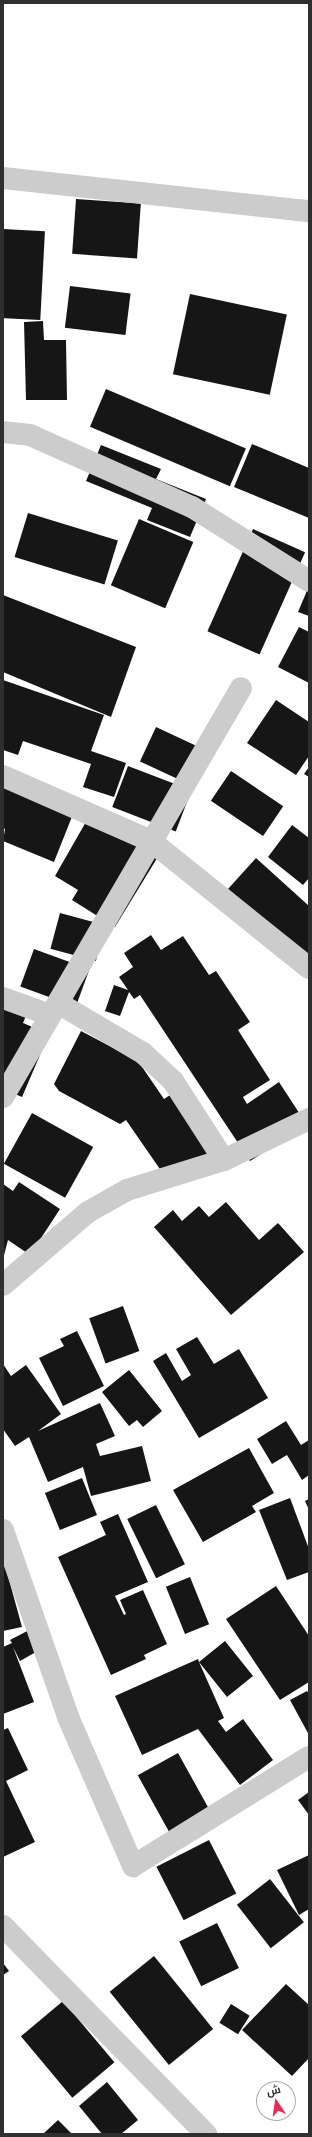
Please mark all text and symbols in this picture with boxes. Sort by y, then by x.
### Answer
north arrow [256,2081,296,2121]
text: ش [265,2081,282,2100]

